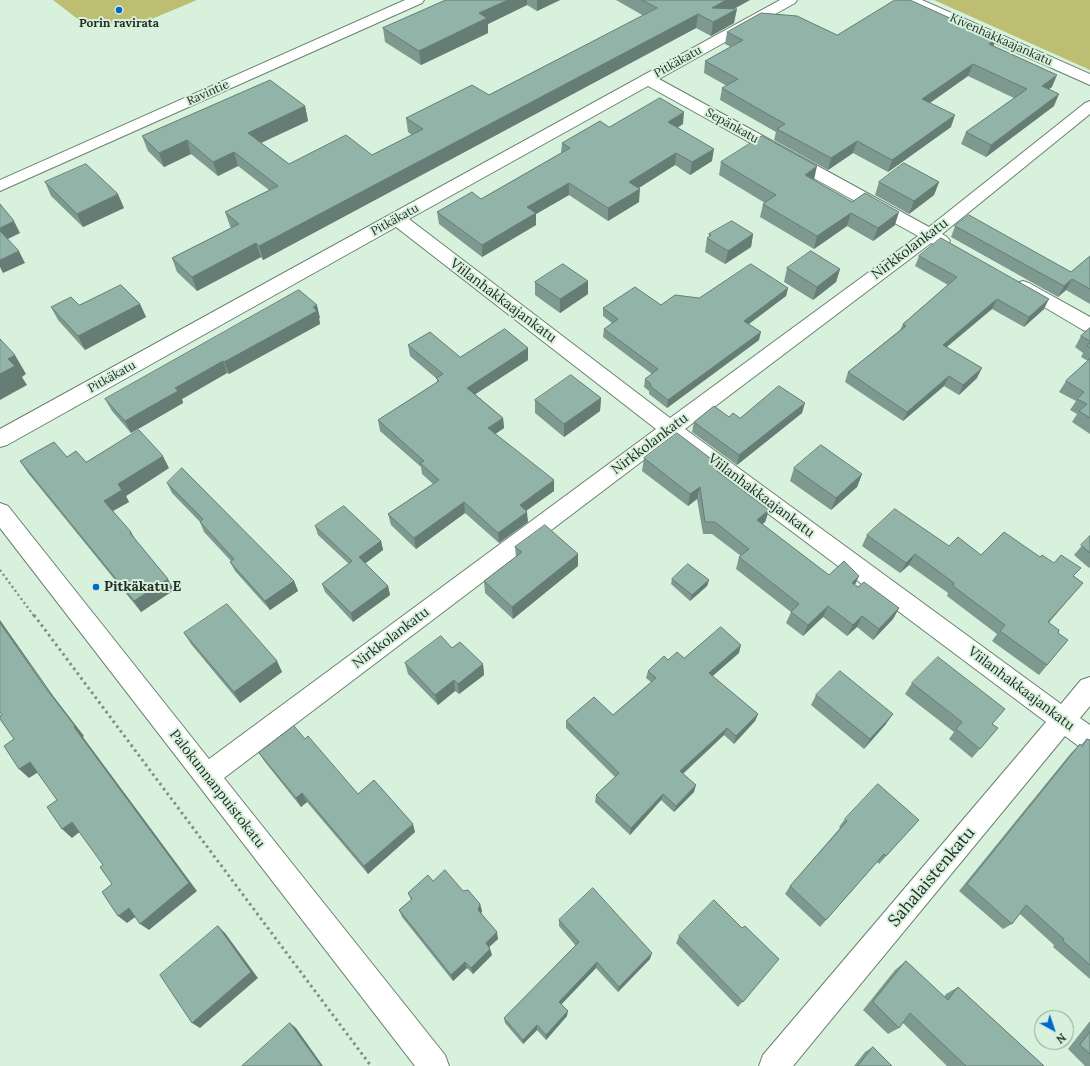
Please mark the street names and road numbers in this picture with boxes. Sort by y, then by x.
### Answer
street label: Kivenhakkaajankatu [947,11,1055,69]
street label: Pitkäkatu [652,43,704,81]
street label: Ravintie [185,77,231,109]
street label: Sepänkatu [703,106,761,146]
street label: Pitkäkatu [369,201,421,239]
street label: Nirkkolankatu [868,215,952,283]
street label: Viilanhakkaajankatu [446,255,560,347]
street label: Pitkäkatu [86,358,138,396]
street label: Nirkkolankatu [608,410,692,478]
street label: Viilanhakkaajankatu [704,450,818,542]
street label: Nirkkolankatu [349,604,433,672]
street label: Viilanhakkaajankatu [964,643,1078,735]
street label: Palokunnanpuistokatu [166,727,268,851]
street label: Sahalaistenkatu [884,823,980,931]

